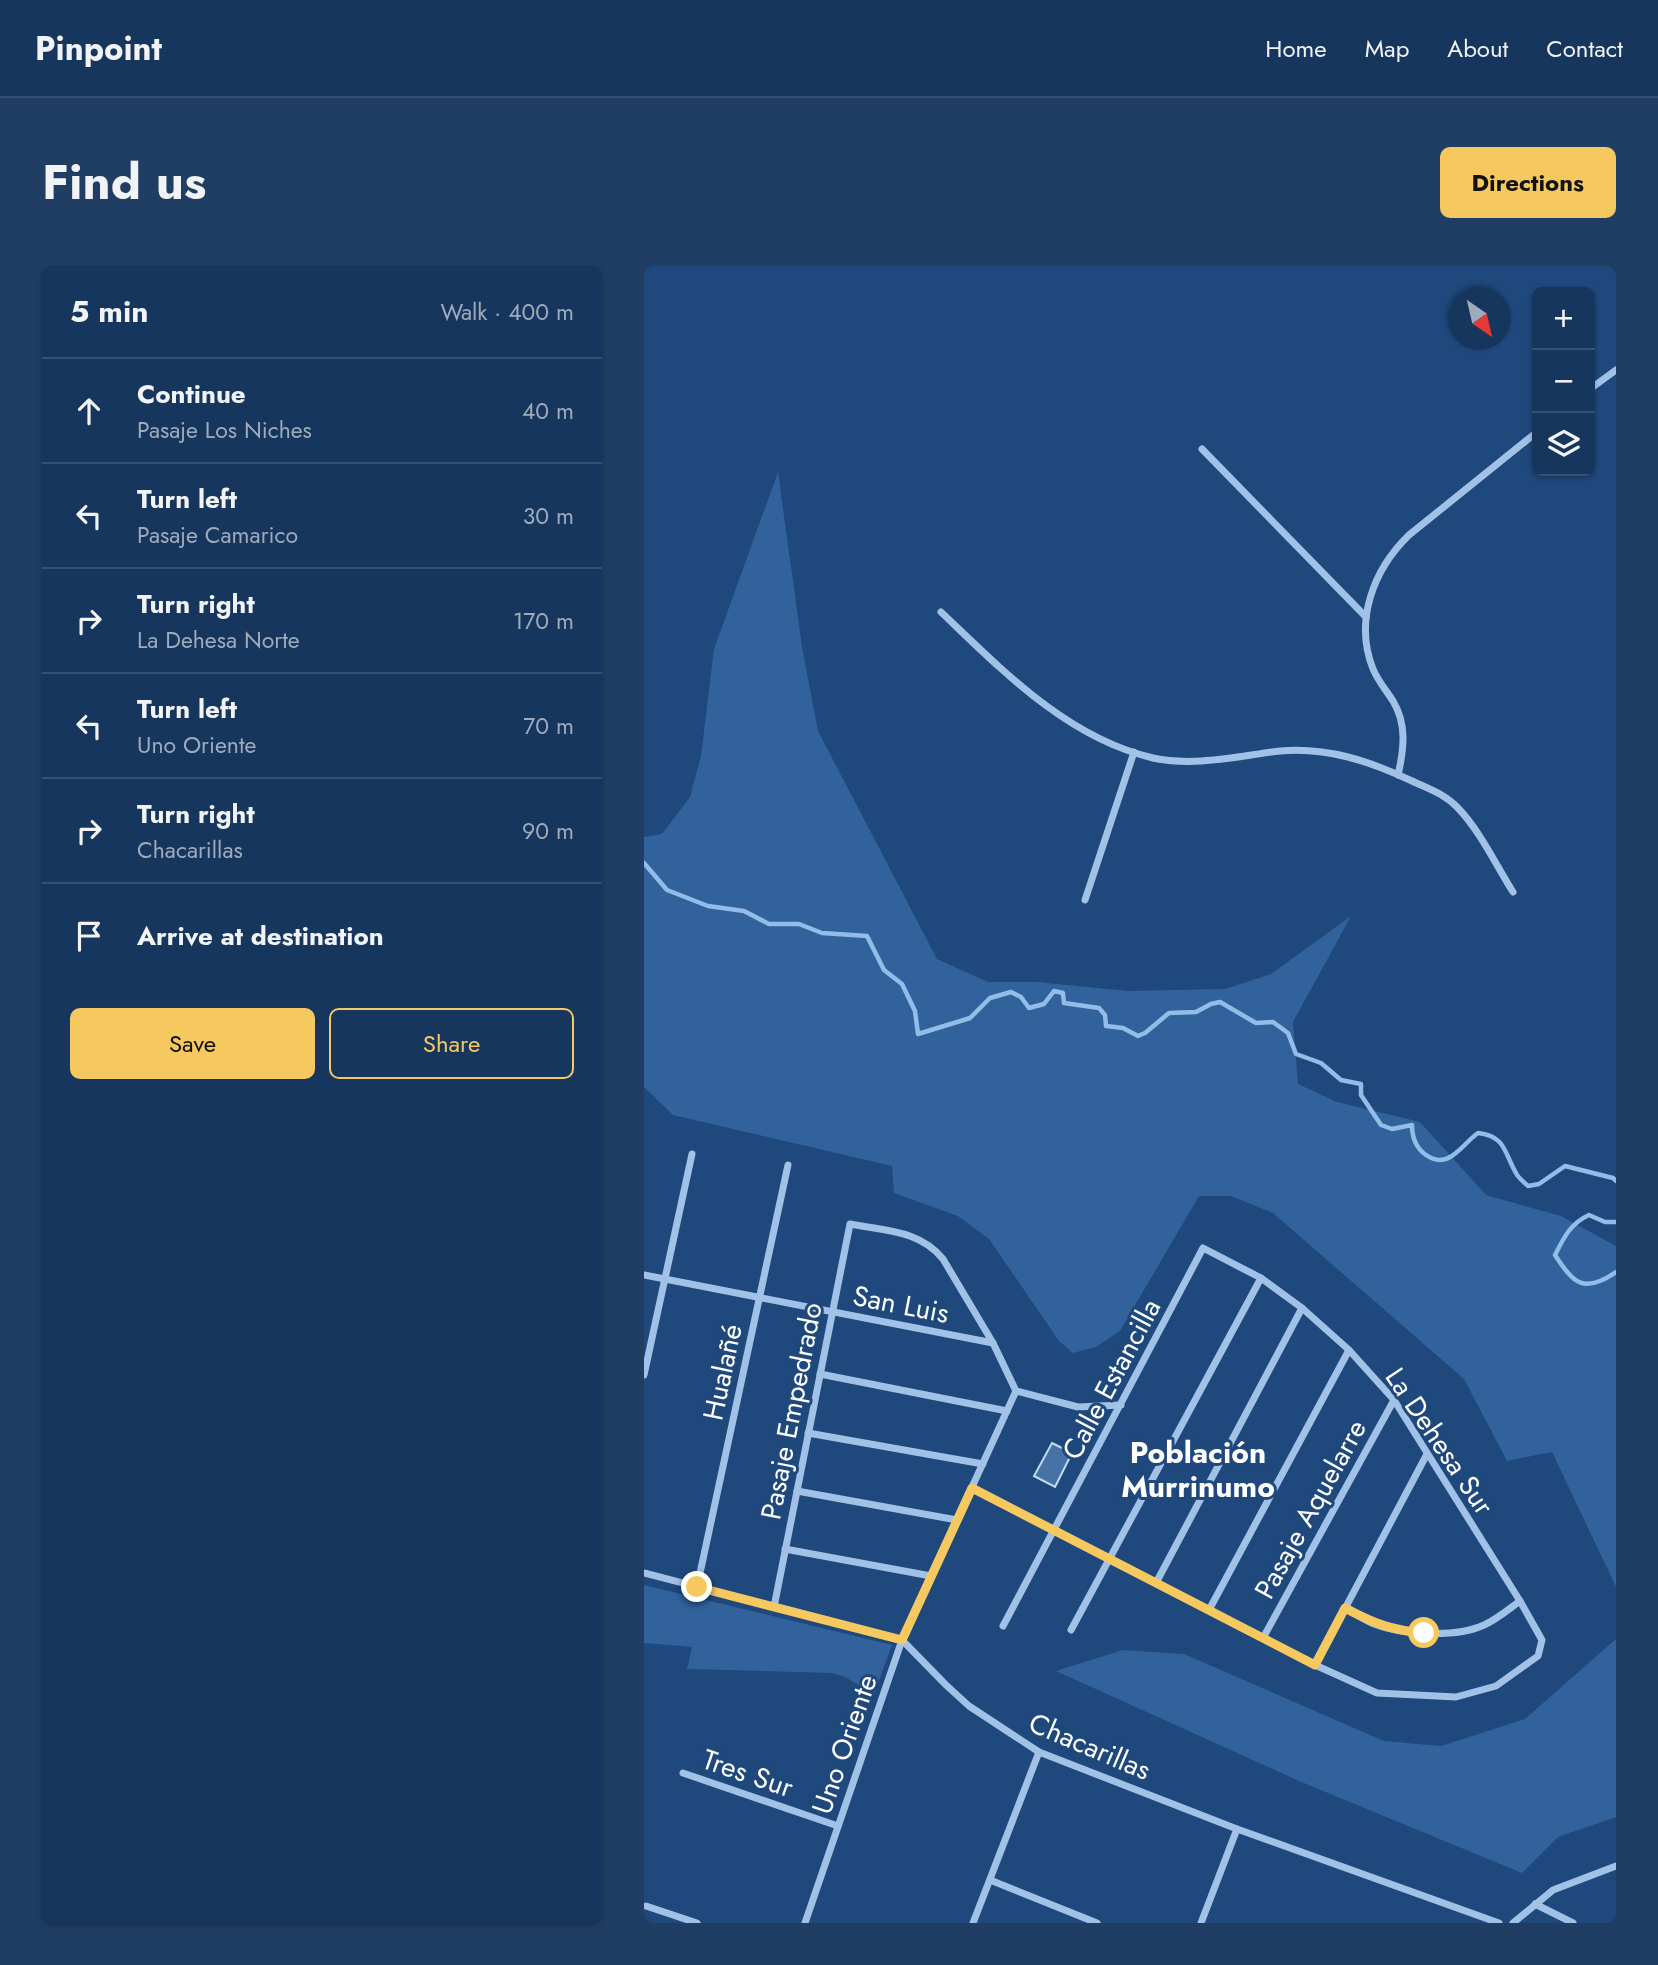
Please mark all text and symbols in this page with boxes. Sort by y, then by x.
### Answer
text: Pinpoint [35,25,162,72]
text: Home [1265,31,1327,66]
text: Map [1365,31,1409,66]
text: About [1447,31,1508,66]
text: Contact [1546,31,1623,66]
text: Find us [42,147,206,217]
button: Directions [1440,147,1616,218]
north arrow [1448,287,1511,350]
map controls [1532,287,1595,476]
button: + [1532,287,1595,350]
text: 5 min [70,290,148,333]
text: Walk · 400 m [441,295,574,329]
button: − [1532,350,1595,413]
text: Continue [137,375,246,413]
icon: ahead [70,392,108,430]
text: 40 m [522,394,574,428]
text: Pasaje Los Niches [137,413,312,447]
button: layers [1532,413,1595,476]
text: Turn left [137,480,237,518]
icon: left [70,497,108,535]
text: 30 m [523,499,574,533]
text: Pasaje Camarico [137,518,298,552]
text: Turn right [137,585,255,623]
icon: right [70,602,108,640]
text: 170 m [513,604,574,638]
text: La Dehesa Norte [137,623,300,657]
text: Turn left [137,690,237,728]
icon: left [70,707,108,745]
text: 70 m [523,709,574,743]
text: Uno Oriente [137,728,256,762]
text: Turn right [137,795,255,833]
icon: right [70,812,108,850]
text: 90 m [522,814,574,848]
text: Chacarillas [137,833,243,867]
icon: arrive [70,917,108,955]
text: Arrive at destination [137,917,384,955]
button: Save [70,1008,315,1079]
button: Share [329,1008,574,1079]
street label: San Luis [849,1275,953,1334]
street label: Calle Estancilla [1052,1291,1171,1467]
street label: Pasaje Empedrado [750,1299,833,1523]
street label: Hualañé [692,1320,753,1424]
street label: La Dehesa Sur [1375,1359,1504,1523]
street label: Pasaje Aquelarre [1244,1412,1377,1606]
district label: Población Murrinumo [1121,1431,1275,1508]
route end [681,1571,712,1602]
route start [1408,1617,1439,1648]
street label: Uno Oriente [801,1669,887,1819]
street label: Chacarillas [1023,1702,1157,1790]
street label: Tres Sur [697,1739,799,1808]

